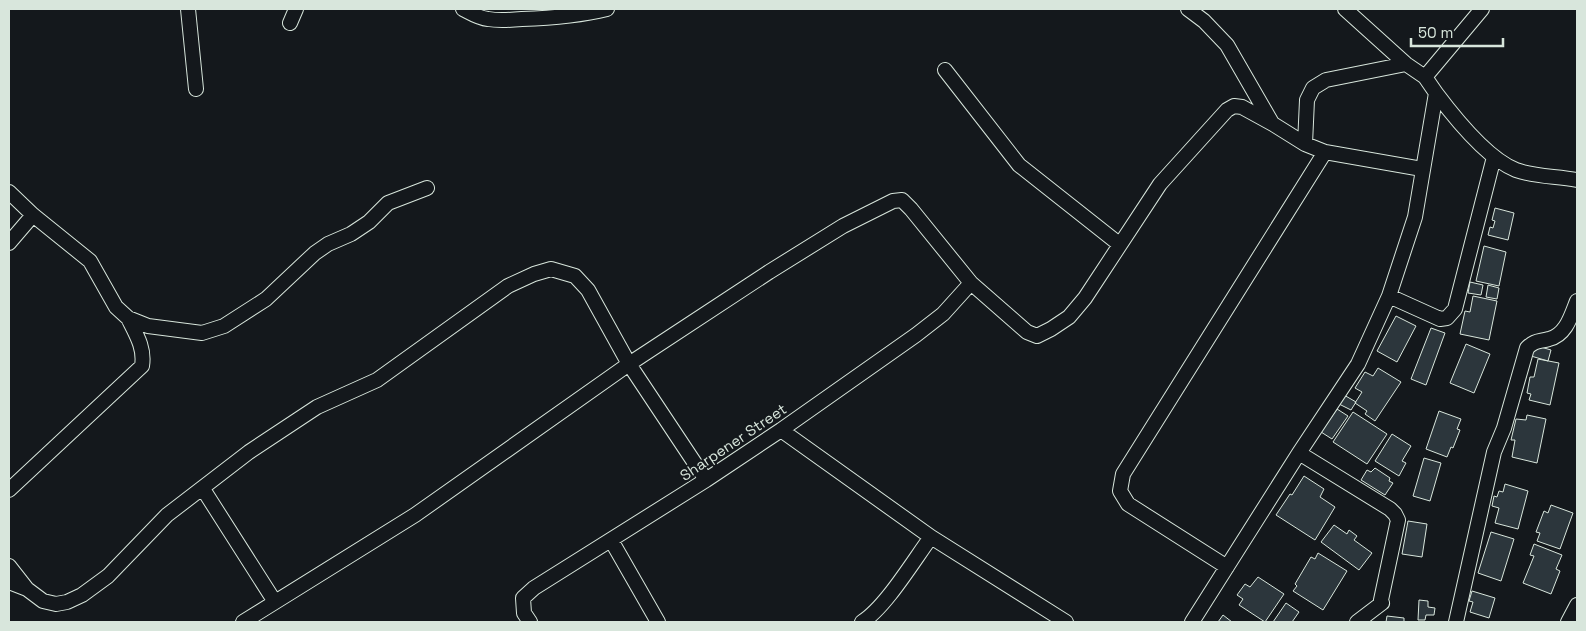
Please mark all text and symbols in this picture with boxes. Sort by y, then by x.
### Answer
scale bar [1411,15,1504,47]
text: 50 m [1418,23,1453,42]
street label: Sharpener Street [676,399,790,485]

